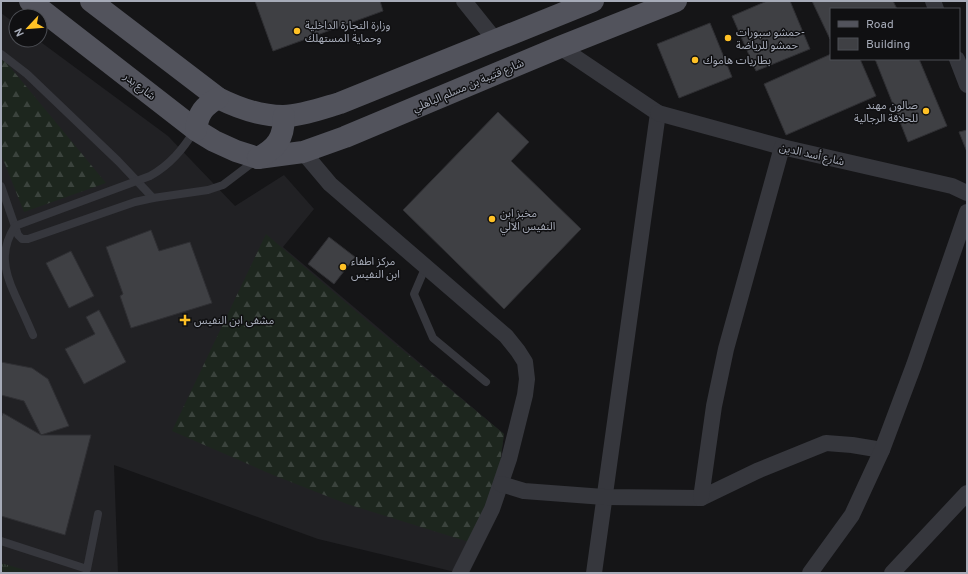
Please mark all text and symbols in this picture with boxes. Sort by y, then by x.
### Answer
north arrow [8,8,48,48]
legend [830,8,960,60]
text: Road [866,17,894,33]
place label: وزارة التجارة الداخلية وحماية المستهلك [305,19,391,46]
text: N [12,25,28,39]
marker: وزارة التجارة الداخلية وحماية المستهلك [292,26,302,36]
place label: حمشو سبورات- حمشو للرياضة [736,26,805,53]
marker: حمشو سبورات- حمشو للرياضة [723,33,733,43]
text: Building [866,37,910,53]
place label: بطاريات هاموك [703,54,771,68]
marker: بطاريات هاموك [690,55,700,65]
street label: شارع قتيبة بن مسلم الباهلي [411,56,527,117]
street label: شارع بدر [120,69,159,104]
place label: صالون مهند للحلاقة الرجالية [854,99,918,126]
marker: صالون مهند للحلاقة الرجالية [921,106,931,116]
street label: شارع أسد الدين [778,140,846,169]
place label: مخبز ابن النفيس الآلي [500,207,555,236]
marker: مخبز ابن النفيس الآلي [487,214,497,224]
place label: مركز اطفاء ابن النفيس [351,255,400,282]
marker: مركز اطفاء ابن النفيس [338,262,348,272]
marker: مشفى ابن النفيس [179,314,191,326]
place label: مشفى ابن النفيس [194,314,274,328]

